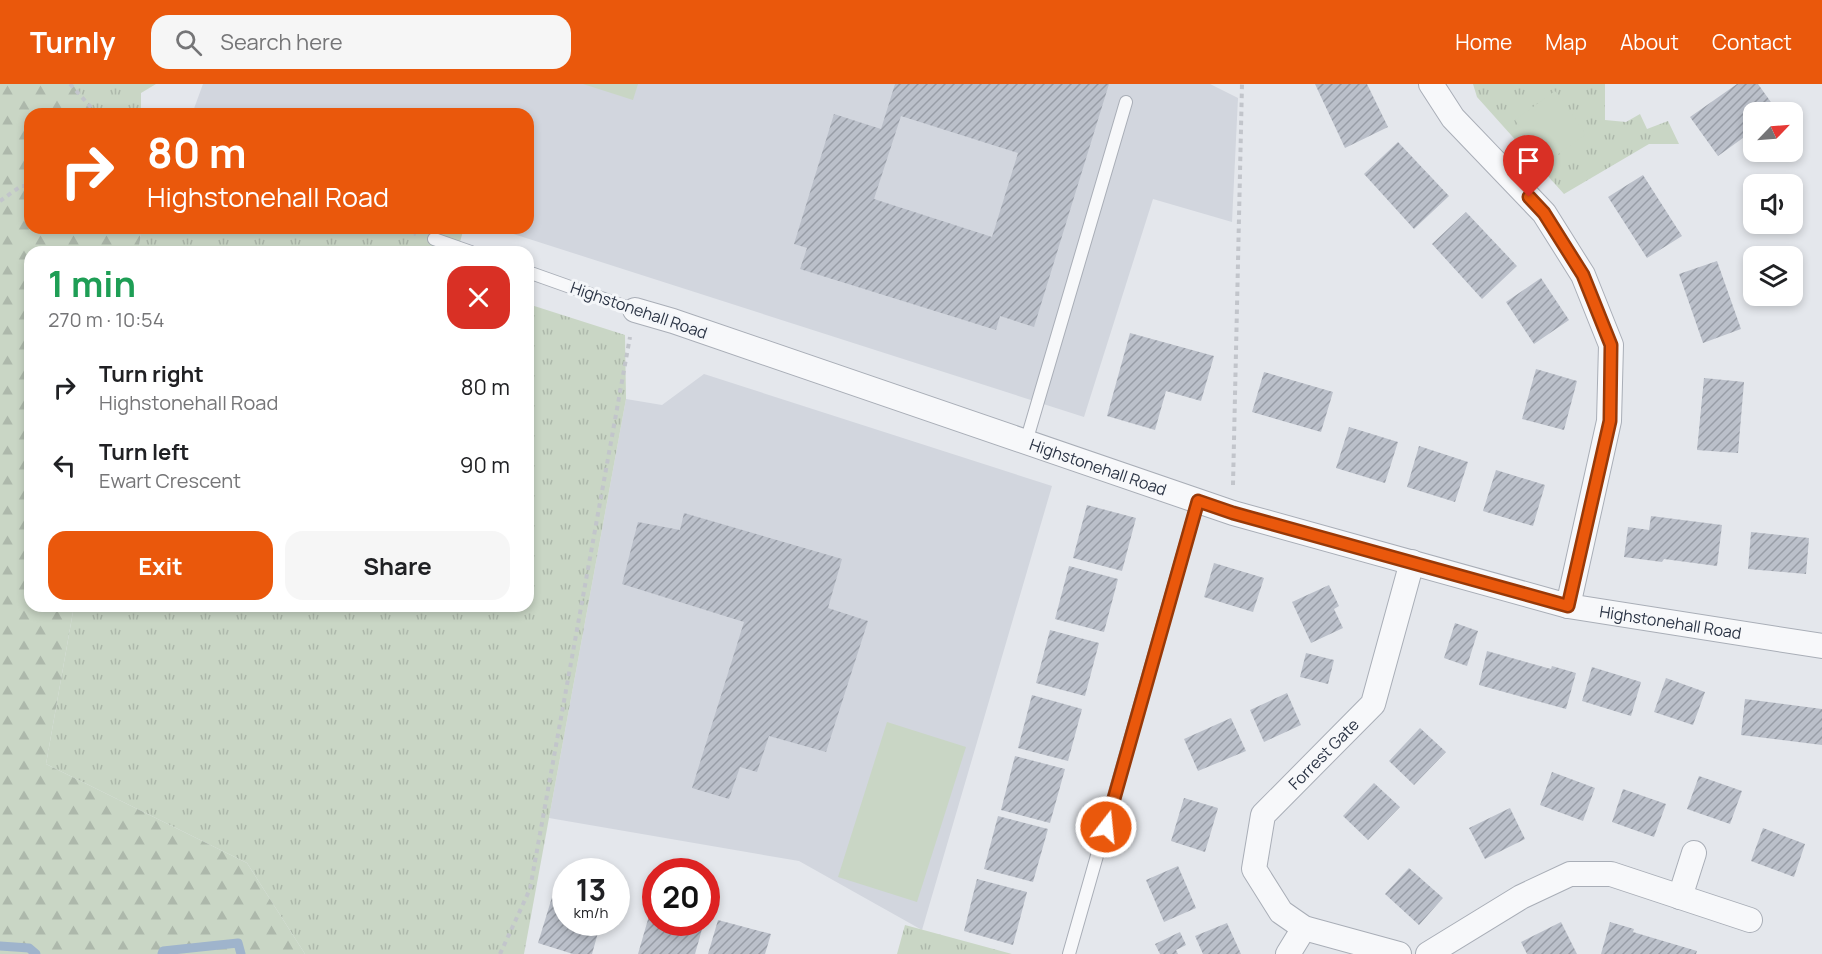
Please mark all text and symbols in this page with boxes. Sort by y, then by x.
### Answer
search box [151,15,571,69]
text: Turnly [30,23,115,61]
icon: search [172,26,205,59]
text: Search here [220,27,343,57]
text: Home [1455,28,1512,56]
text: Map [1545,28,1587,56]
text: About [1620,28,1679,56]
text: Contact [1712,28,1792,56]
north arrow [1743,102,1803,162]
map controls [1743,102,1803,306]
text: 80 m [147,123,247,181]
icon: right [48,132,126,210]
pin [1503,135,1554,197]
icon: arrive [1512,144,1545,177]
button: sound [1743,174,1803,234]
text: Highstonehall Road [147,178,389,215]
button: layers [1743,246,1803,306]
text: 1 min [48,259,136,308]
button: close [447,266,510,329]
street label: Highstonehall Road [568,276,710,344]
text: 270 m · 10:54 [48,306,164,333]
text: Turn right [99,359,204,389]
icon: right [48,371,81,404]
text: 80 m [461,372,510,402]
text: Highstonehall Road [99,389,278,416]
street label: Highstonehall Road [1027,433,1170,500]
text: Turn left [99,437,189,467]
icon: left [48,449,81,482]
text: 90 m [460,450,510,480]
text: Ewart Crescent [99,467,241,494]
button: Exit [48,531,273,600]
button: Share [285,531,510,600]
street label: Highstonehall Road [1598,600,1743,644]
street label: Forrest Gate [1283,714,1364,794]
position arrow [1074,795,1138,859]
speed limit sign: 20 [642,858,720,936]
text: 13 [576,869,606,910]
text: km/h [574,902,608,923]

